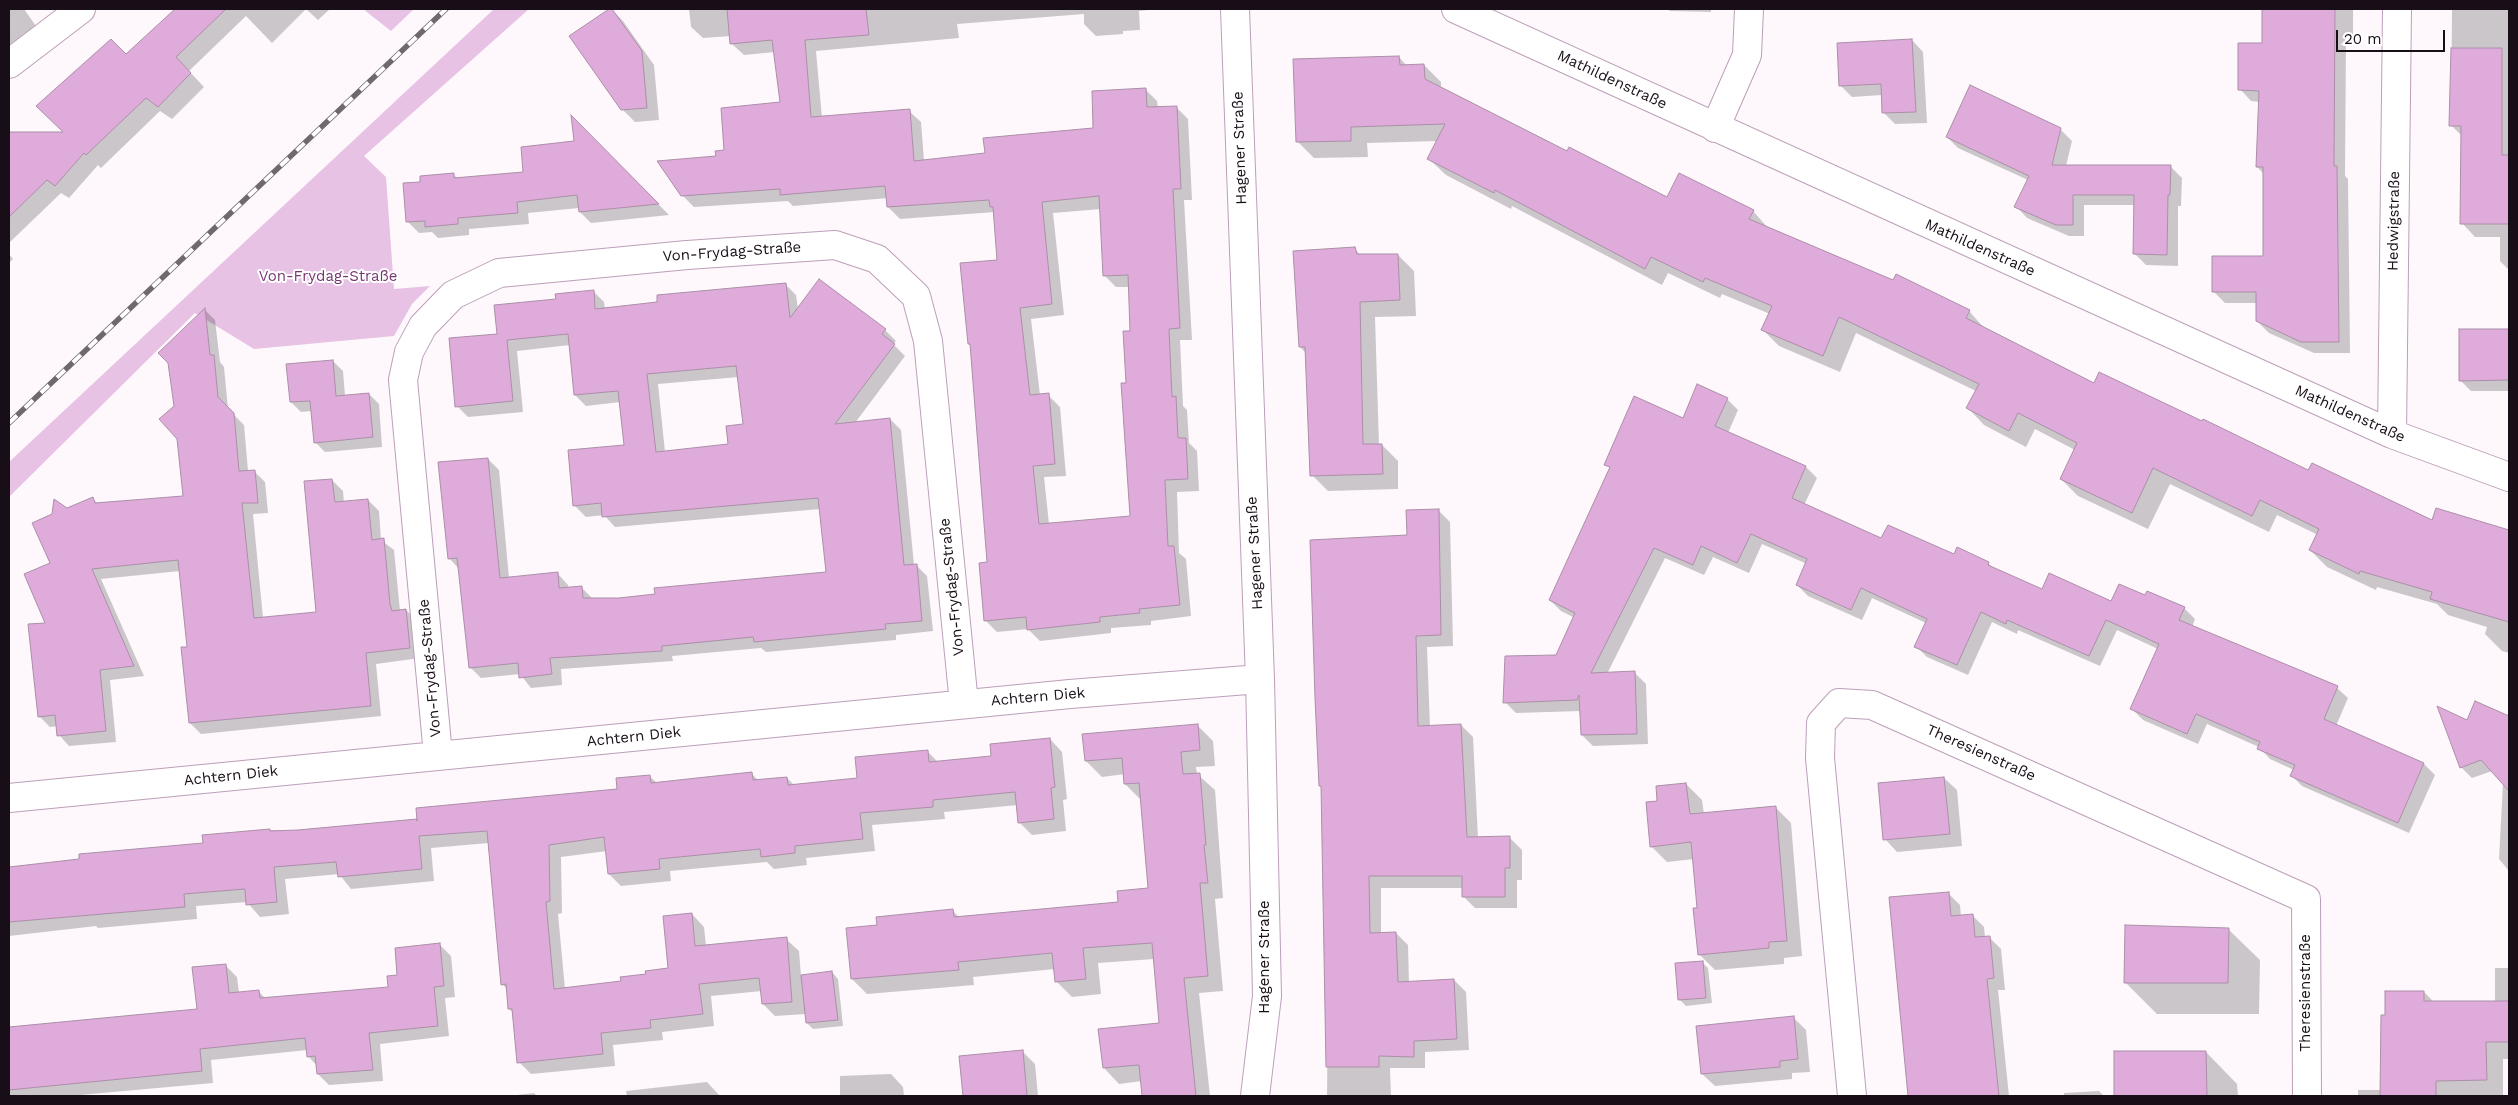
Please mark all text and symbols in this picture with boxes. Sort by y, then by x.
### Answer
scale bar [2338,20,2447,52]
text: 20 m [2344,30,2382,48]
street label: Mathildenstraße [1554,47,1670,113]
street label: Hagener Straße [1229,91,1251,205]
street label: Hedwigstraße [2384,171,2404,271]
street label: Mathildenstraße [1922,216,2038,280]
street label: Von-Frydag-Straße [662,238,802,266]
park label: Von-Frydag-Straße [259,268,397,286]
street label: Mathildenstraße [2292,382,2408,446]
street label: Hagener Straße [1243,496,1267,610]
street label: Von-Frydag-Straße [936,517,968,657]
street label: Von-Frydag-Straße [415,598,445,738]
street label: Achtern Diek [990,684,1086,710]
street label: Theresienstraße [1924,721,2038,785]
street label: Achtern Diek [586,723,682,751]
street label: Achtern Diek [183,762,279,790]
street label: Hagener Straße [1256,900,1274,1014]
street label: Theresienstraße [2297,934,2315,1052]

